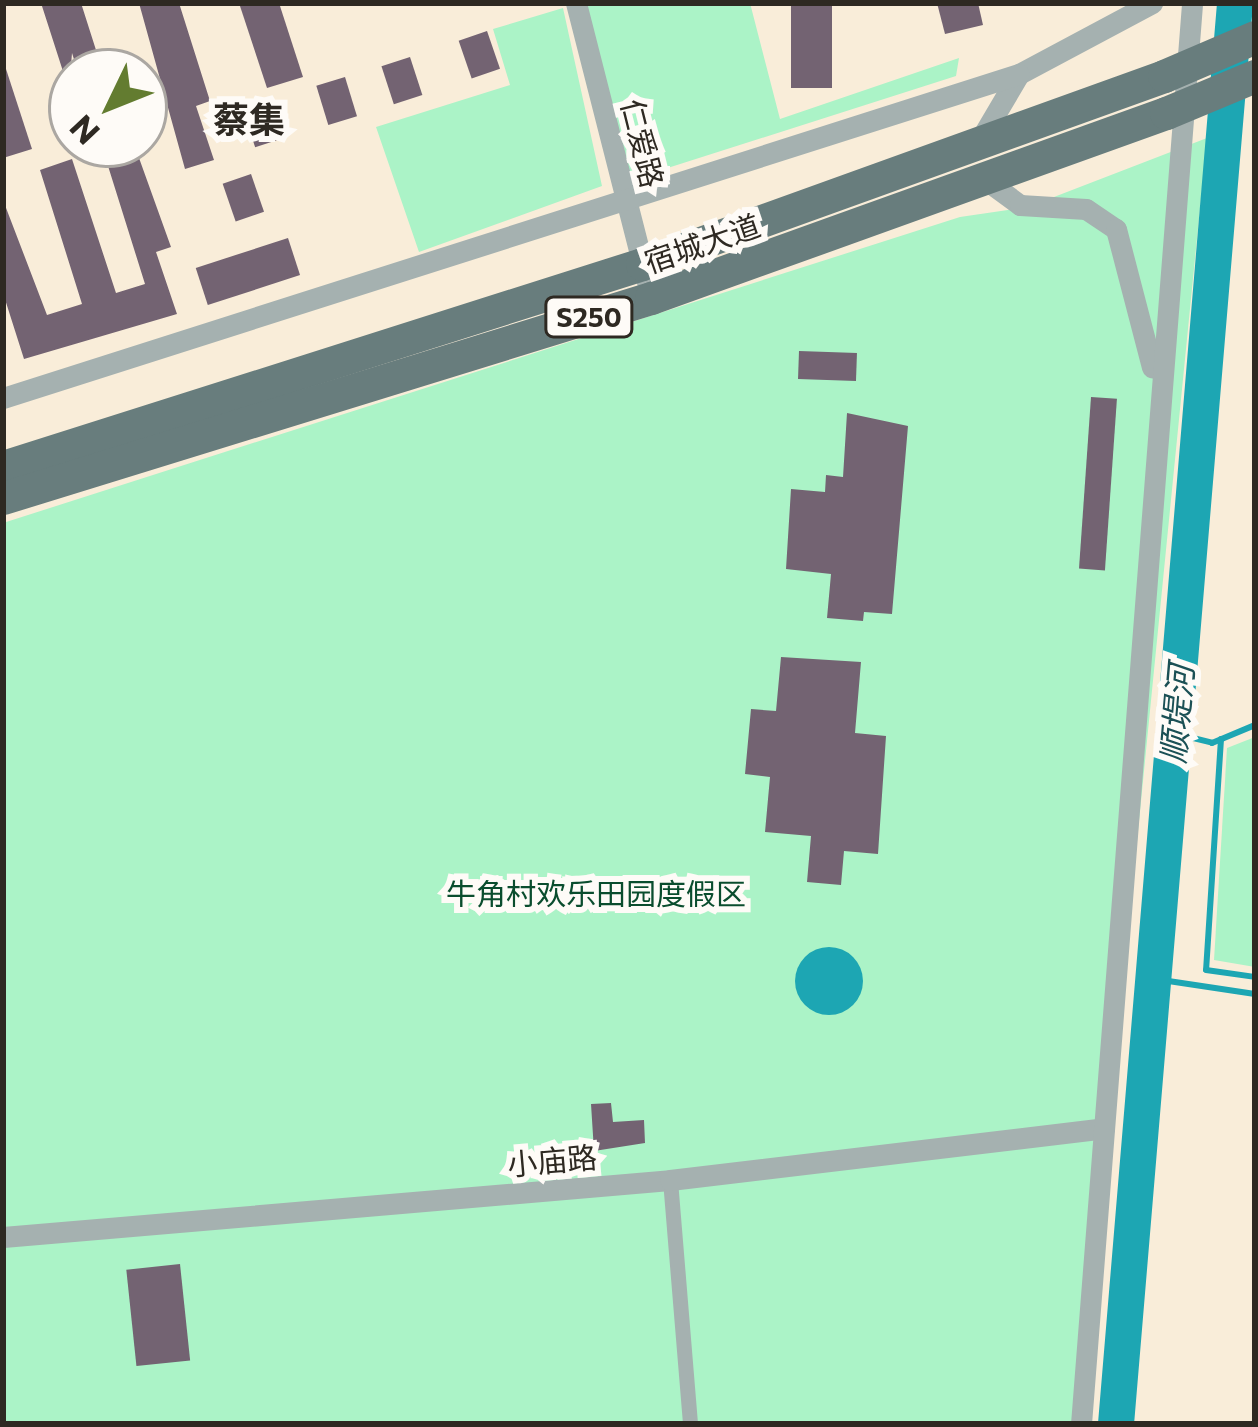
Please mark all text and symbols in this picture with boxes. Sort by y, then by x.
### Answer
north arrow [48,48,168,168]
street label: 仁爱路 [615,95,671,191]
district label: 蔡集 [213,97,285,141]
text: N [60,108,107,154]
street label: 宿城大道 [639,206,765,280]
road number: S250 [544,296,634,338]
water label: 顺堤河 [1152,663,1200,765]
park label: 牛角村欢乐田园度假区 [446,875,746,911]
street label: 小庙路 [506,1138,598,1182]

